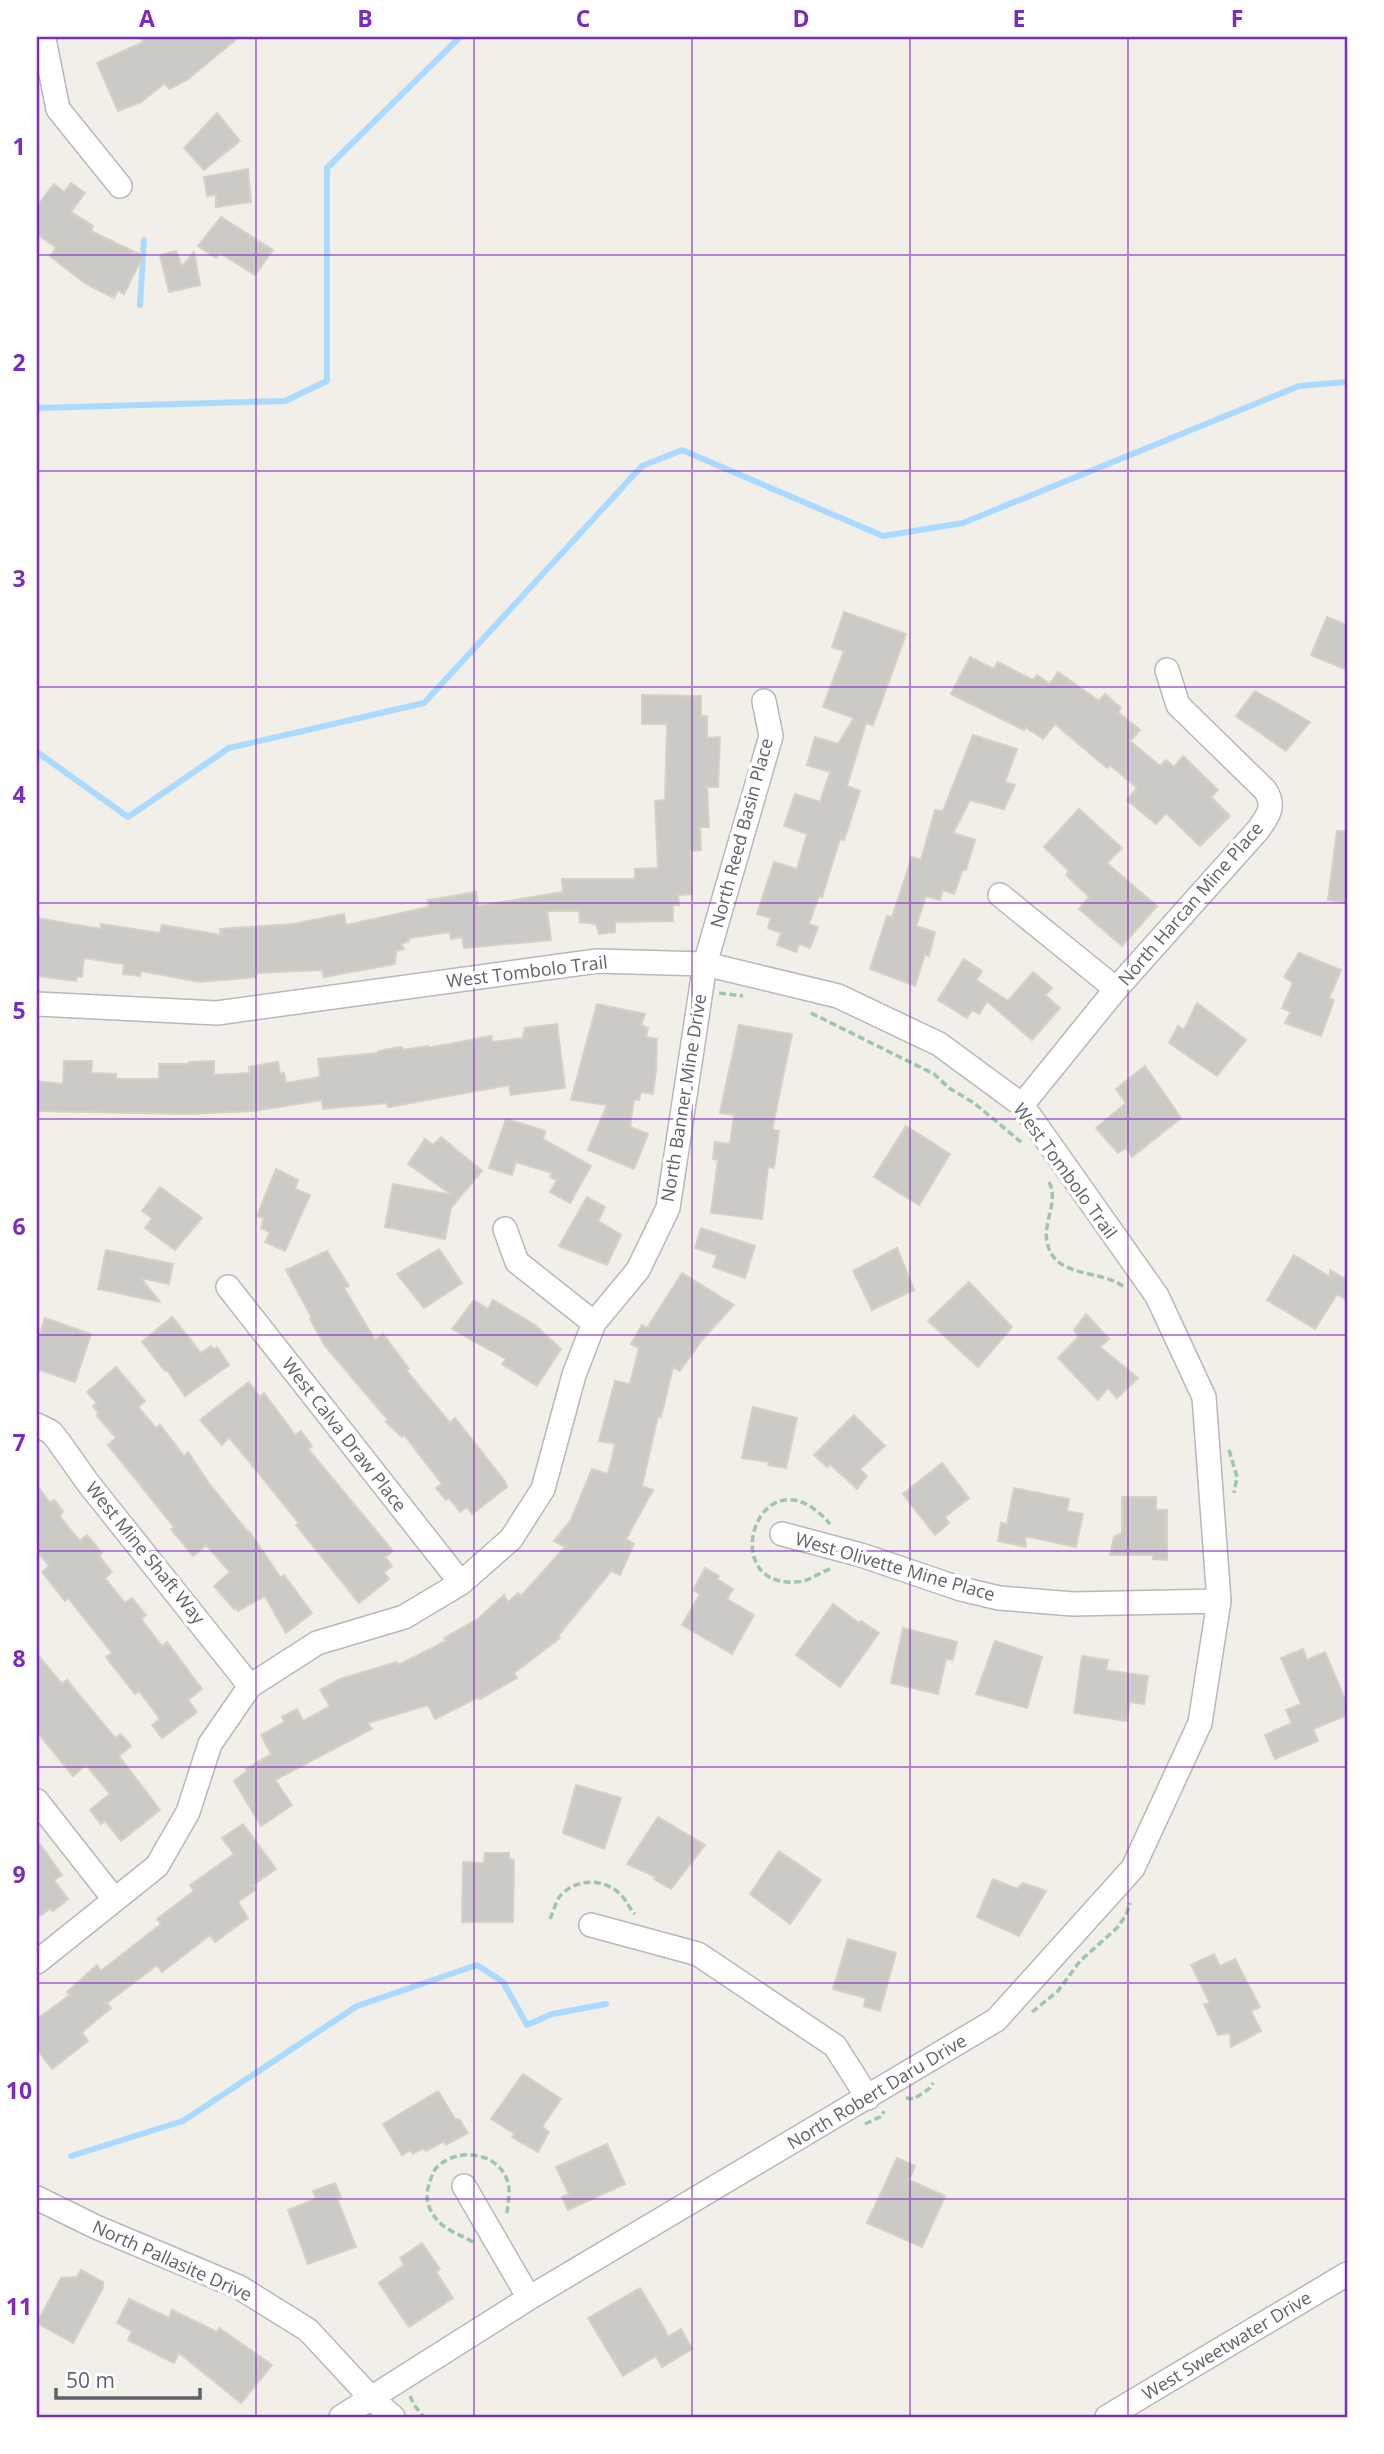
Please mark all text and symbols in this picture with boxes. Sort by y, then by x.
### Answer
text: A [139,2,155,34]
text: B [357,2,373,34]
text: C [576,2,590,34]
text: D [792,2,810,34]
text: E [1013,2,1025,34]
text: F [1231,2,1243,34]
text: 1 [12,130,26,162]
text: 2 [12,346,26,378]
text: 3 [12,562,26,594]
street label: North Reed Basin Place [704,735,778,930]
text: 4 [12,778,26,810]
street label: North Harcan Mine Place [1112,816,1268,990]
street label: West Tombolo Trail [445,949,609,993]
street label: North Banner Mine Drive [655,992,711,1204]
text: 5 [12,994,26,1026]
street label: West Tombolo Trail [1008,1098,1123,1243]
text: 6 [12,1210,26,1242]
street label: West Calva Draw Place [277,1352,412,1516]
text: 7 [12,1426,26,1458]
street label: West Mine Shaft Way [81,1476,211,1629]
street label: West Olivette Mine Place [793,1526,998,1606]
text: 8 [12,1642,26,1674]
text: 9 [12,1858,26,1890]
street label: North Robert Daru Drive [782,2028,971,2154]
text: 10 [6,2074,32,2106]
street label: North Pallasite Drive [89,2214,256,2306]
street label: West Sweetwater Drive [1137,2285,1316,2405]
text: 11 [6,2290,32,2322]
scale bar [56,2356,200,2400]
text: 50 m [66,2366,115,2394]

